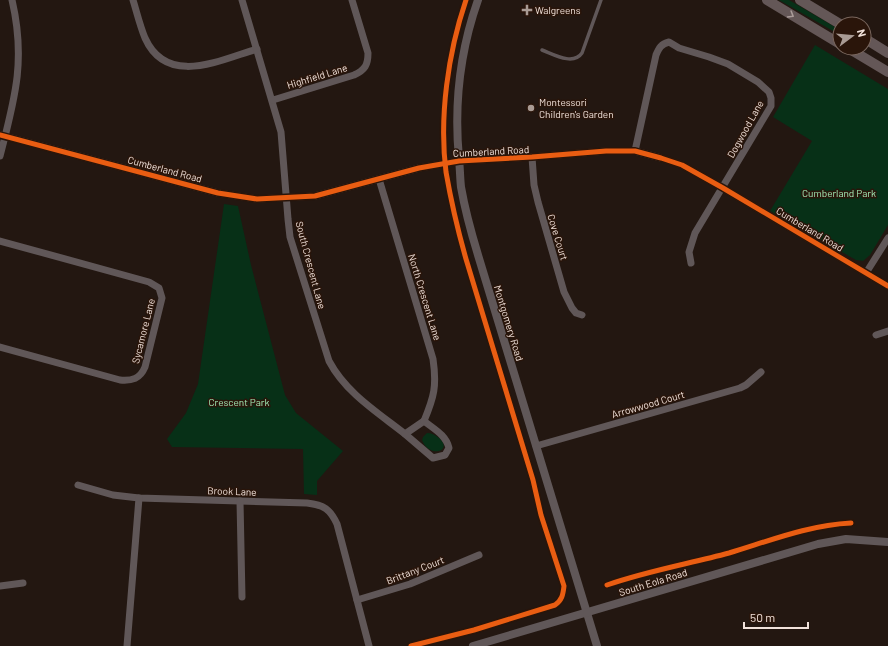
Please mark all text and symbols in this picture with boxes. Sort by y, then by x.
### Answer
place label: Walgreens [535,4,581,16]
marker: Walgreens [522,5,532,15]
one-way arrow [787,10,794,17]
north arrow [832,16,872,56]
text: N [855,28,869,38]
street label: Highfield Lane [285,61,349,91]
place label: Montessori Children's Garden [539,96,614,120]
street label: Dogwood Lane [724,98,766,160]
marker: Montessori Children's Garden [526,103,536,113]
street label: Cumberland Road [453,143,529,159]
street label: Cumberland Road [127,153,203,185]
park label: Cumberland Park [802,187,876,199]
street label: Cumberland Road [774,204,846,254]
street label: Cove Court [545,213,571,262]
street label: South Crescent Lane [294,220,328,310]
street label: North Crescent Lane [406,252,444,342]
street label: Montgomery Road [492,284,526,362]
street label: Sycamore Lane [129,297,157,365]
street label: Arrowwood Court [610,388,686,420]
park label: Crescent Park [209,396,269,408]
street label: Brook Lane [207,484,257,498]
street label: Brittany Court [384,553,446,587]
street label: South Eola Road [617,566,689,598]
scale bar [744,604,808,630]
text: 50 m [750,610,775,624]

